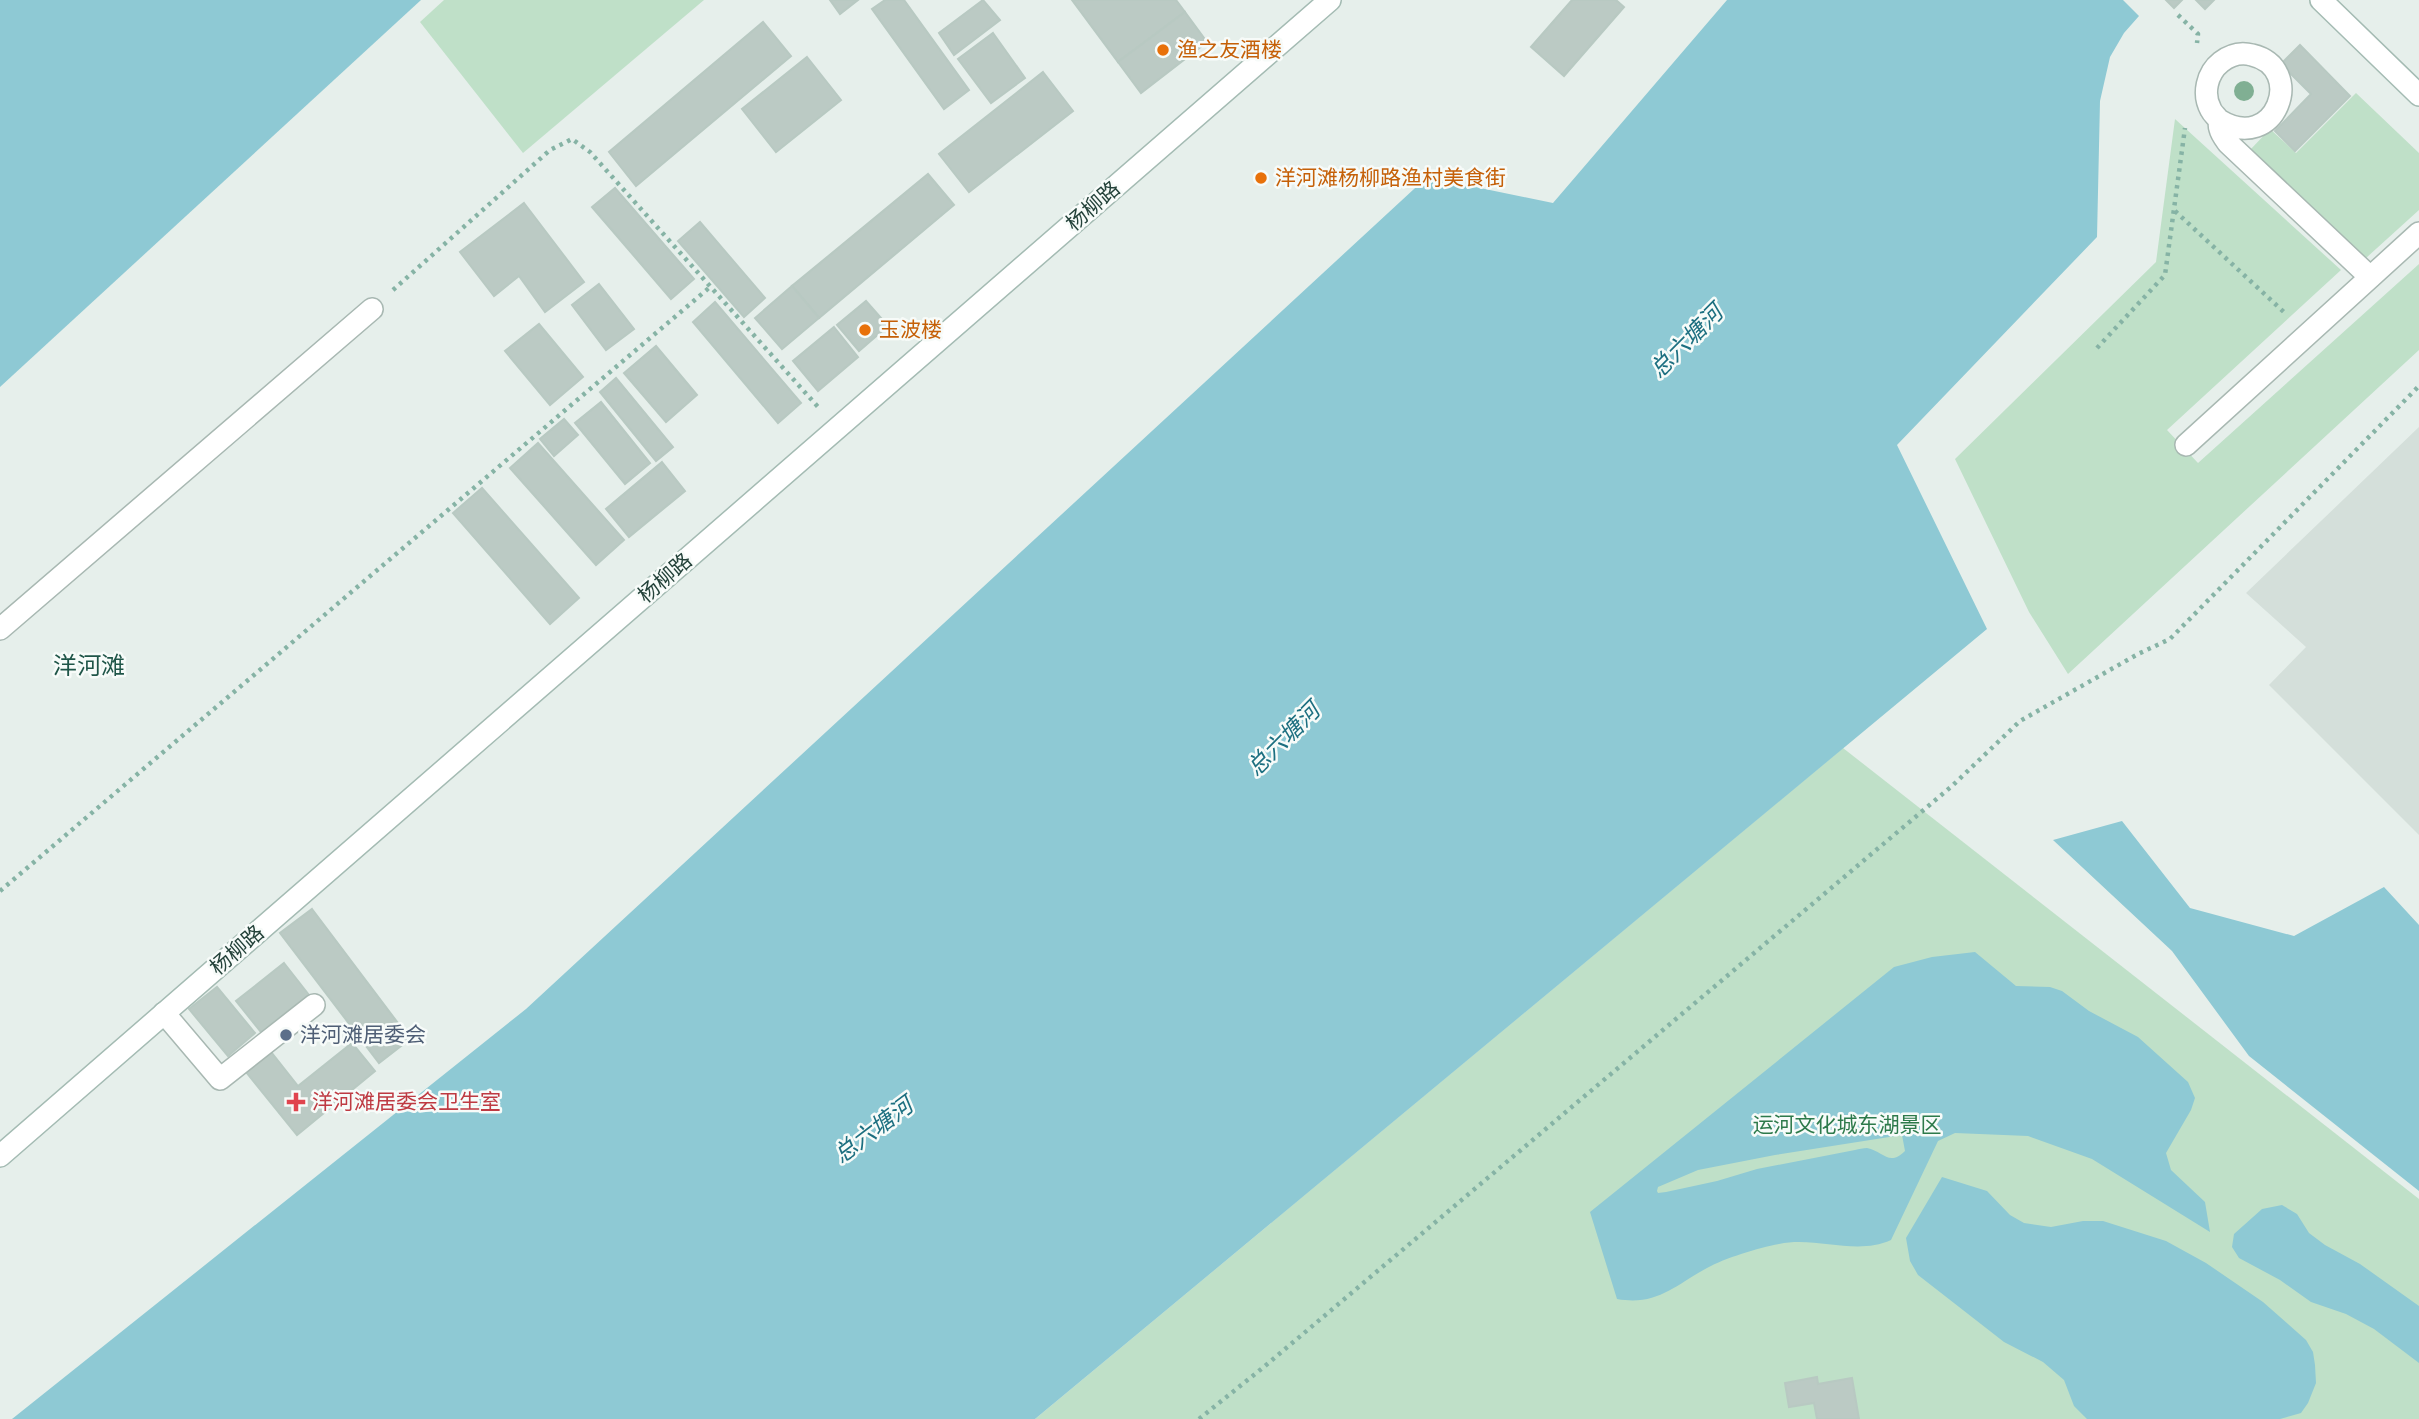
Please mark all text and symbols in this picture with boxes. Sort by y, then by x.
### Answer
place label: 渔之友酒楼 [1177,36,1282,61]
marker: 渔之友酒楼 [1155,42,1171,58]
place label: 洋河滩杨柳路渔村美食街 [1275,164,1506,189]
marker: 洋河滩杨柳路渔村美食街 [1253,170,1269,186]
street label: 杨柳路 [1060,175,1124,235]
water label: 总六塘河 [1643,295,1731,383]
place label: 玉波楼 [879,316,942,341]
marker: 玉波楼 [857,322,873,338]
street label: 杨柳路 [632,547,696,607]
district label: 洋河滩 [53,650,125,679]
water label: 总六塘河 [1240,693,1328,781]
street label: 杨柳路 [204,919,268,979]
place label: 洋河滩居委会 [300,1021,426,1046]
marker: 洋河滩居委会 [278,1027,294,1043]
place label: 洋河滩居委会卫生室 [312,1088,501,1113]
water label: 总六塘河 [827,1088,921,1168]
marker: 洋河滩居委会卫生室 [286,1092,306,1112]
park label: 运河文化城东湖景区 [1753,1111,1942,1136]

